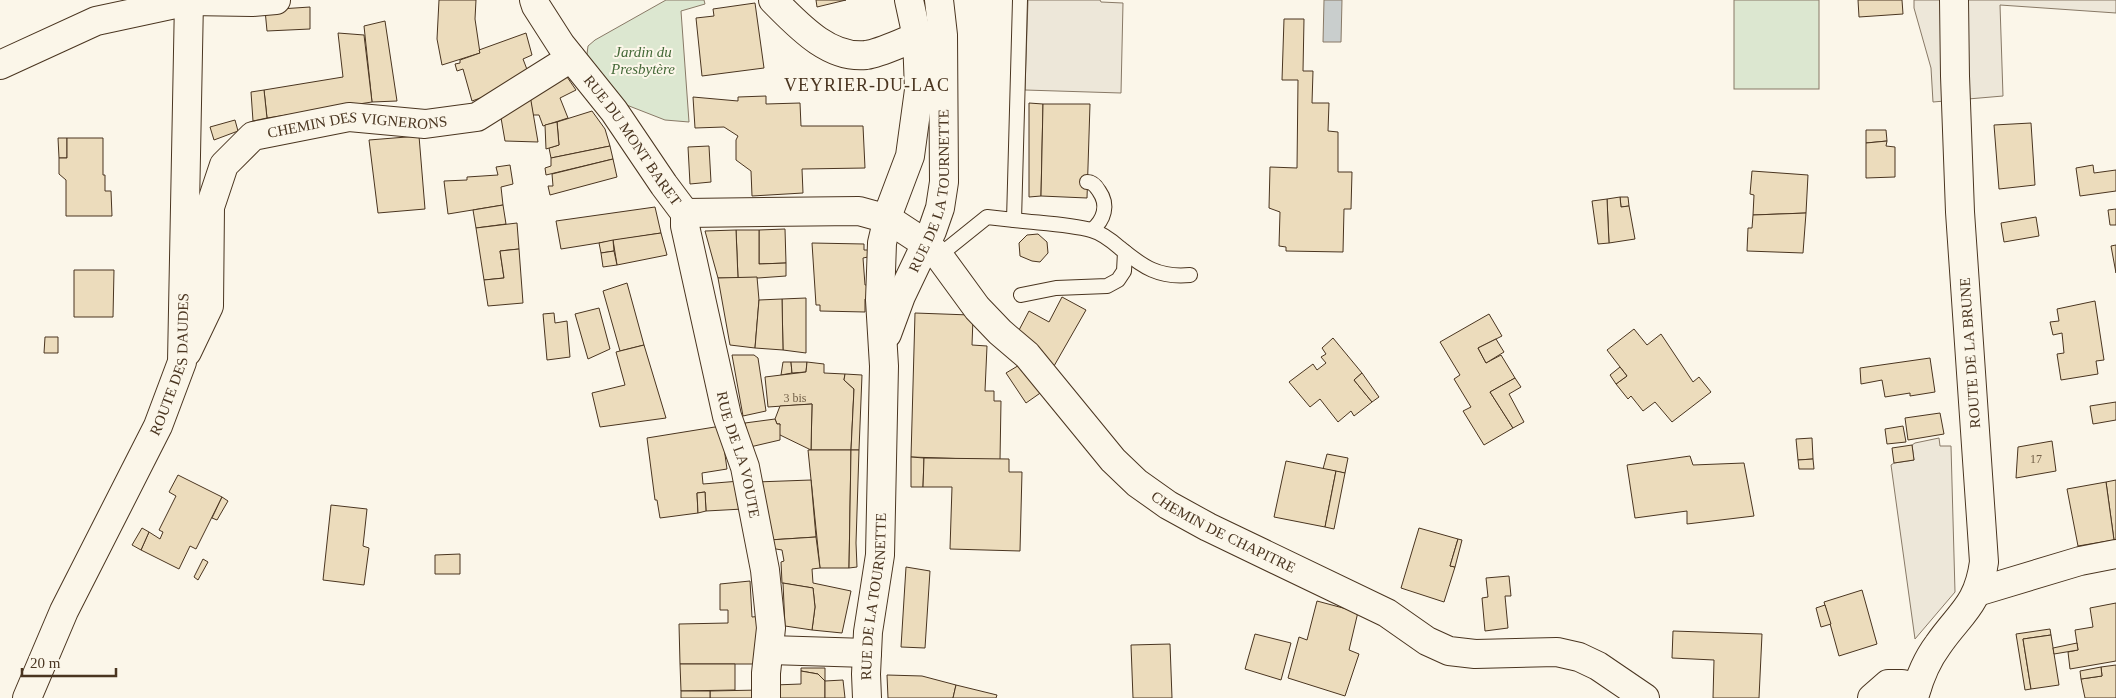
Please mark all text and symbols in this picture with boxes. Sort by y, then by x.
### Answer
park label: Jardin du Presbytère [610,44,675,77]
street label: RUE DU MONT BARET [581,72,684,209]
district label: VEYRIER-DU-LAC [784,75,950,95]
street label: CHEMIN DES VIGNERONS [266,109,448,141]
street label: RUE DE LA TOURNETTE [906,109,953,275]
street label: ROUTE DE LA BRUNE [1957,277,1983,429]
street label: ROUTE DES DAUDES [147,293,191,438]
street label: RUE DE LA VOUTE [714,390,763,519]
house number: 3 bis [783,391,807,405]
house number: 17 [2030,452,2042,466]
street label: CHEMIN DE CHAPITRE [1148,488,1298,576]
street label: RUE DE LA TOURNETTE [858,513,889,681]
scale bar [22,646,116,678]
text: 20 m [30,655,61,671]

